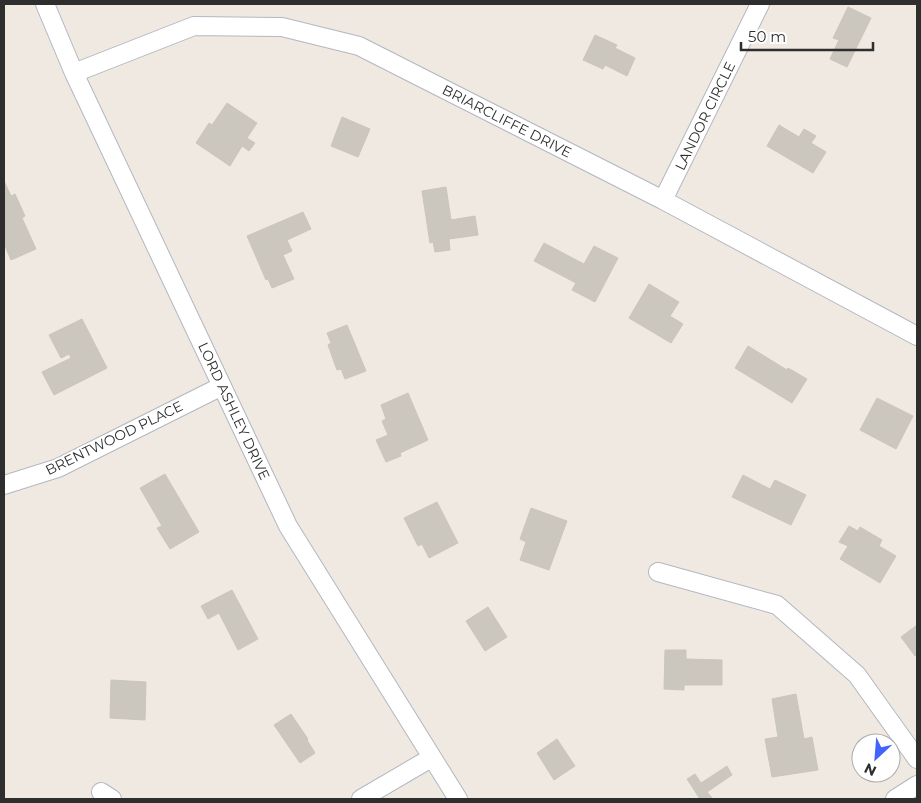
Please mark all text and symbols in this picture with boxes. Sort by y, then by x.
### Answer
scale bar [741,20,874,52]
text: 50 m [748,27,786,46]
street label: LANDOR CIRCLE [671,59,739,173]
street label: BRIARCLIFFE DRIVE [439,81,575,161]
street label: LORD ASHLEY DRIVE [194,339,274,483]
street label: BRENTWOOD PLACE [42,397,186,479]
north arrow [851,733,901,783]
text: N [861,759,879,780]

